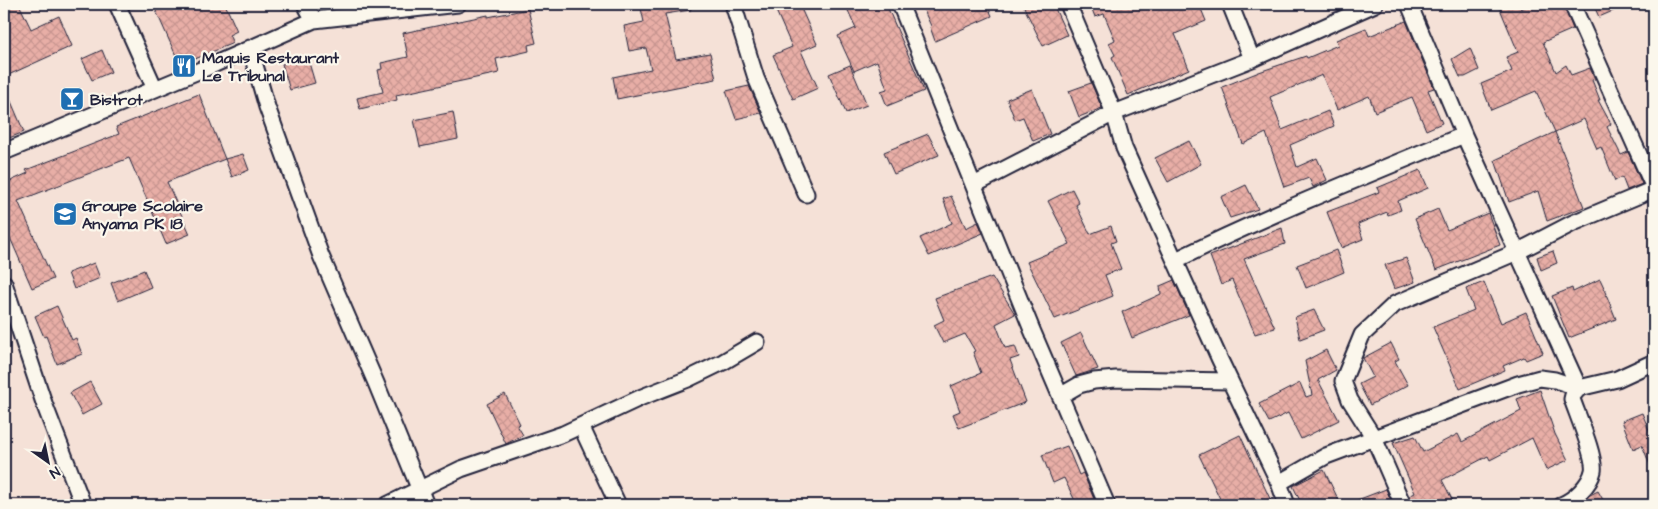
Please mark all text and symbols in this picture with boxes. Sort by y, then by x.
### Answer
place label: Maquis Restaurant Le Tribunal [202,47,339,87]
restaurant icon: Maquis Restaurant Le Tribunal [171,53,197,79]
bar icon: Bistrot [59,86,85,112]
place label: Bistrot [90,89,143,111]
place label: Groupe Scolaire Anyama PK 18 [82,195,203,236]
school or university icon: Groupe Scolaire Anyama PK 18 [52,201,78,227]
north arrow [22,436,72,486]
text: N [45,461,64,483]

